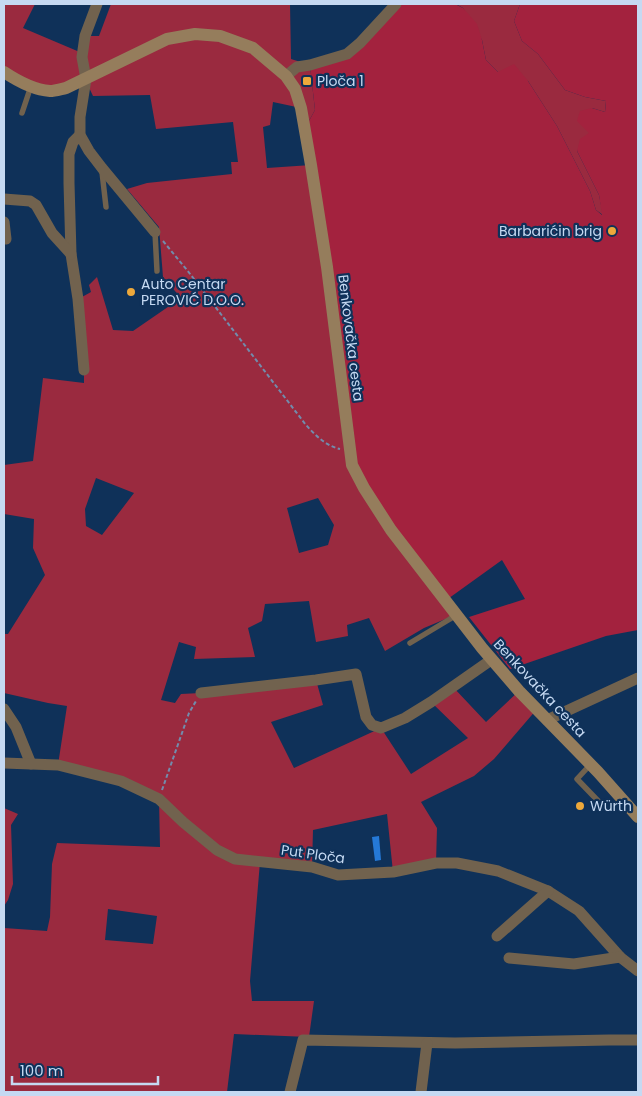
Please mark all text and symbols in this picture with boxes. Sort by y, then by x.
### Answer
place label: Ploča 1 [317,71,364,91]
marker: Ploča 1 [301,75,313,87]
place label: Barbarićin brig [499,221,602,241]
marker: Barbarićin brig [606,225,618,237]
street label: Benkovačka cesta [333,273,369,403]
place label: Auto Centar PEROVIĆ D.O.O. [141,274,244,310]
marker: Auto Centar PEROVIĆ D.O.O. [125,286,137,298]
street label: Benkovačka cesta [489,634,591,742]
place label: Würth [590,796,632,816]
marker: Würth [574,800,586,812]
street label: Put Ploča [280,840,346,868]
scale bar [12,1054,159,1086]
text: 100 m [20,1060,63,1081]

